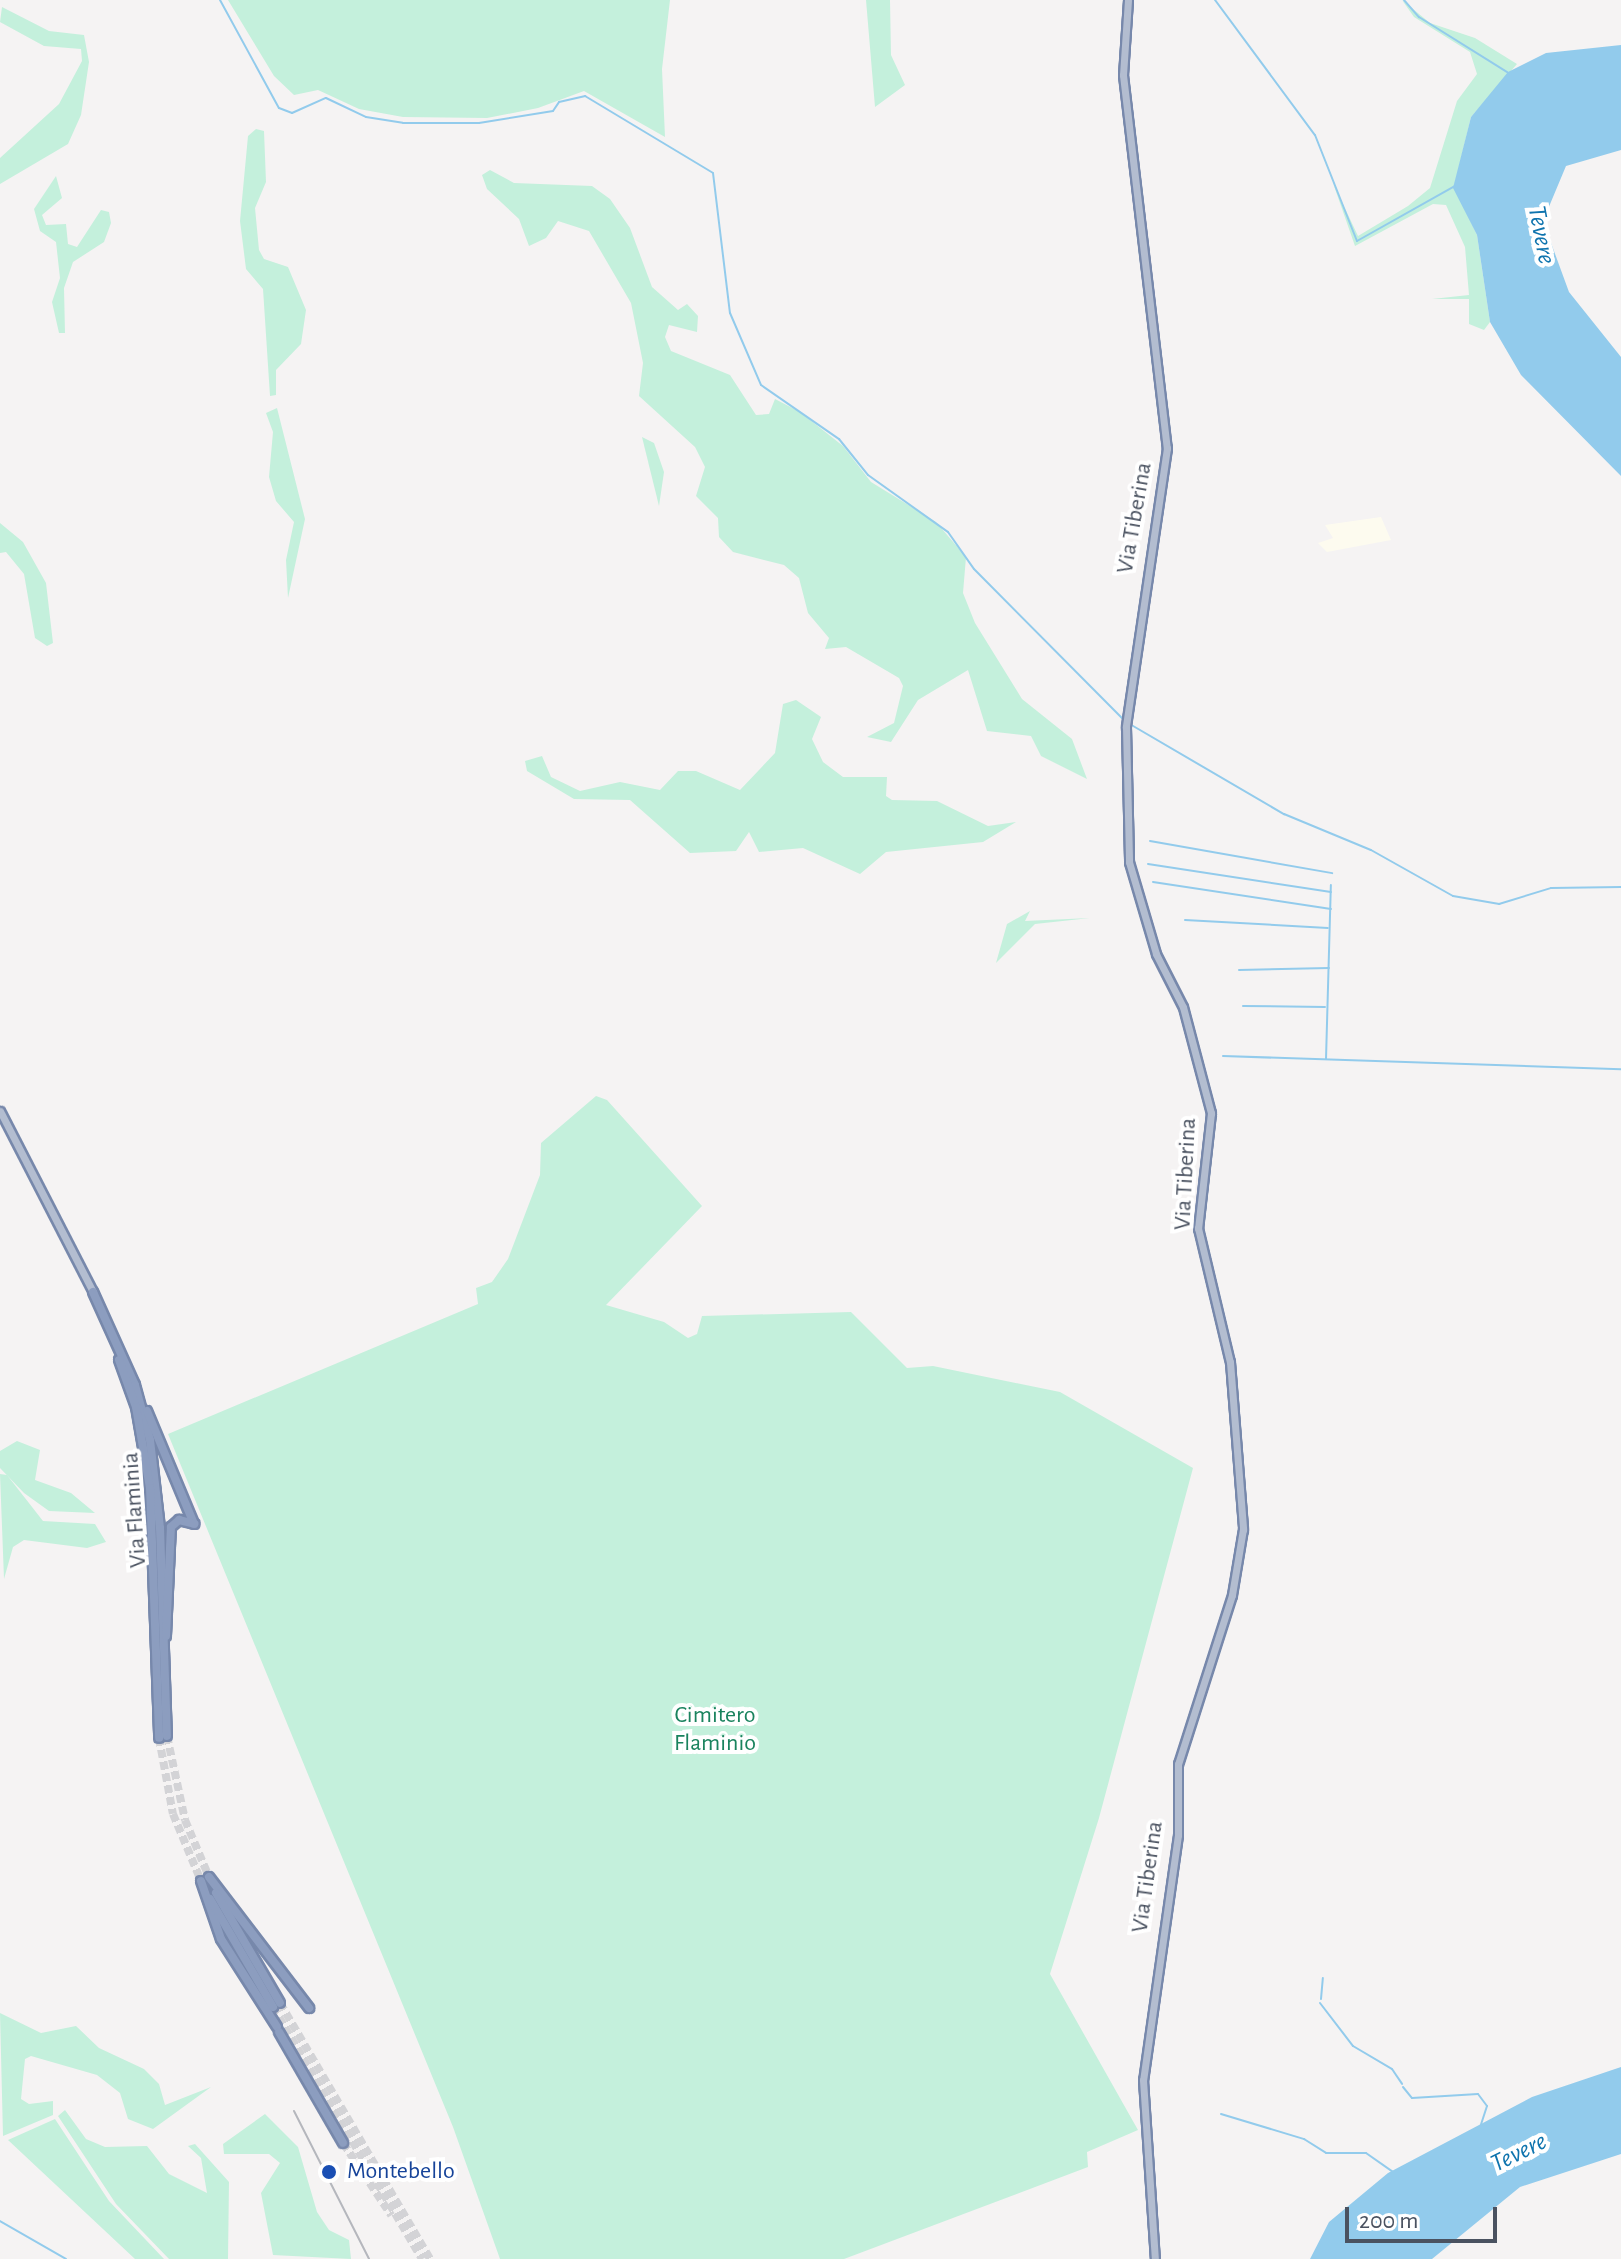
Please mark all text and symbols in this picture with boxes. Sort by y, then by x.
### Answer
water label: Tevere [1520,203,1562,267]
street label: Via Tiberina [1111,460,1159,576]
street label: Via Tiberina [1169,1117,1203,1231]
street label: Via Flaminia [117,1451,153,1569]
park label: Cimitero Flaminio [674,1702,756,1758]
street label: Via Tiberina [1126,1819,1170,1935]
water label: Tevere [1486,2126,1552,2180]
place label: Montebello [347,2158,455,2186]
marker: Montebello [318,2161,340,2183]
scale bar [1349,2191,1501,2241]
text: 200 m [1359,2209,1418,2233]

